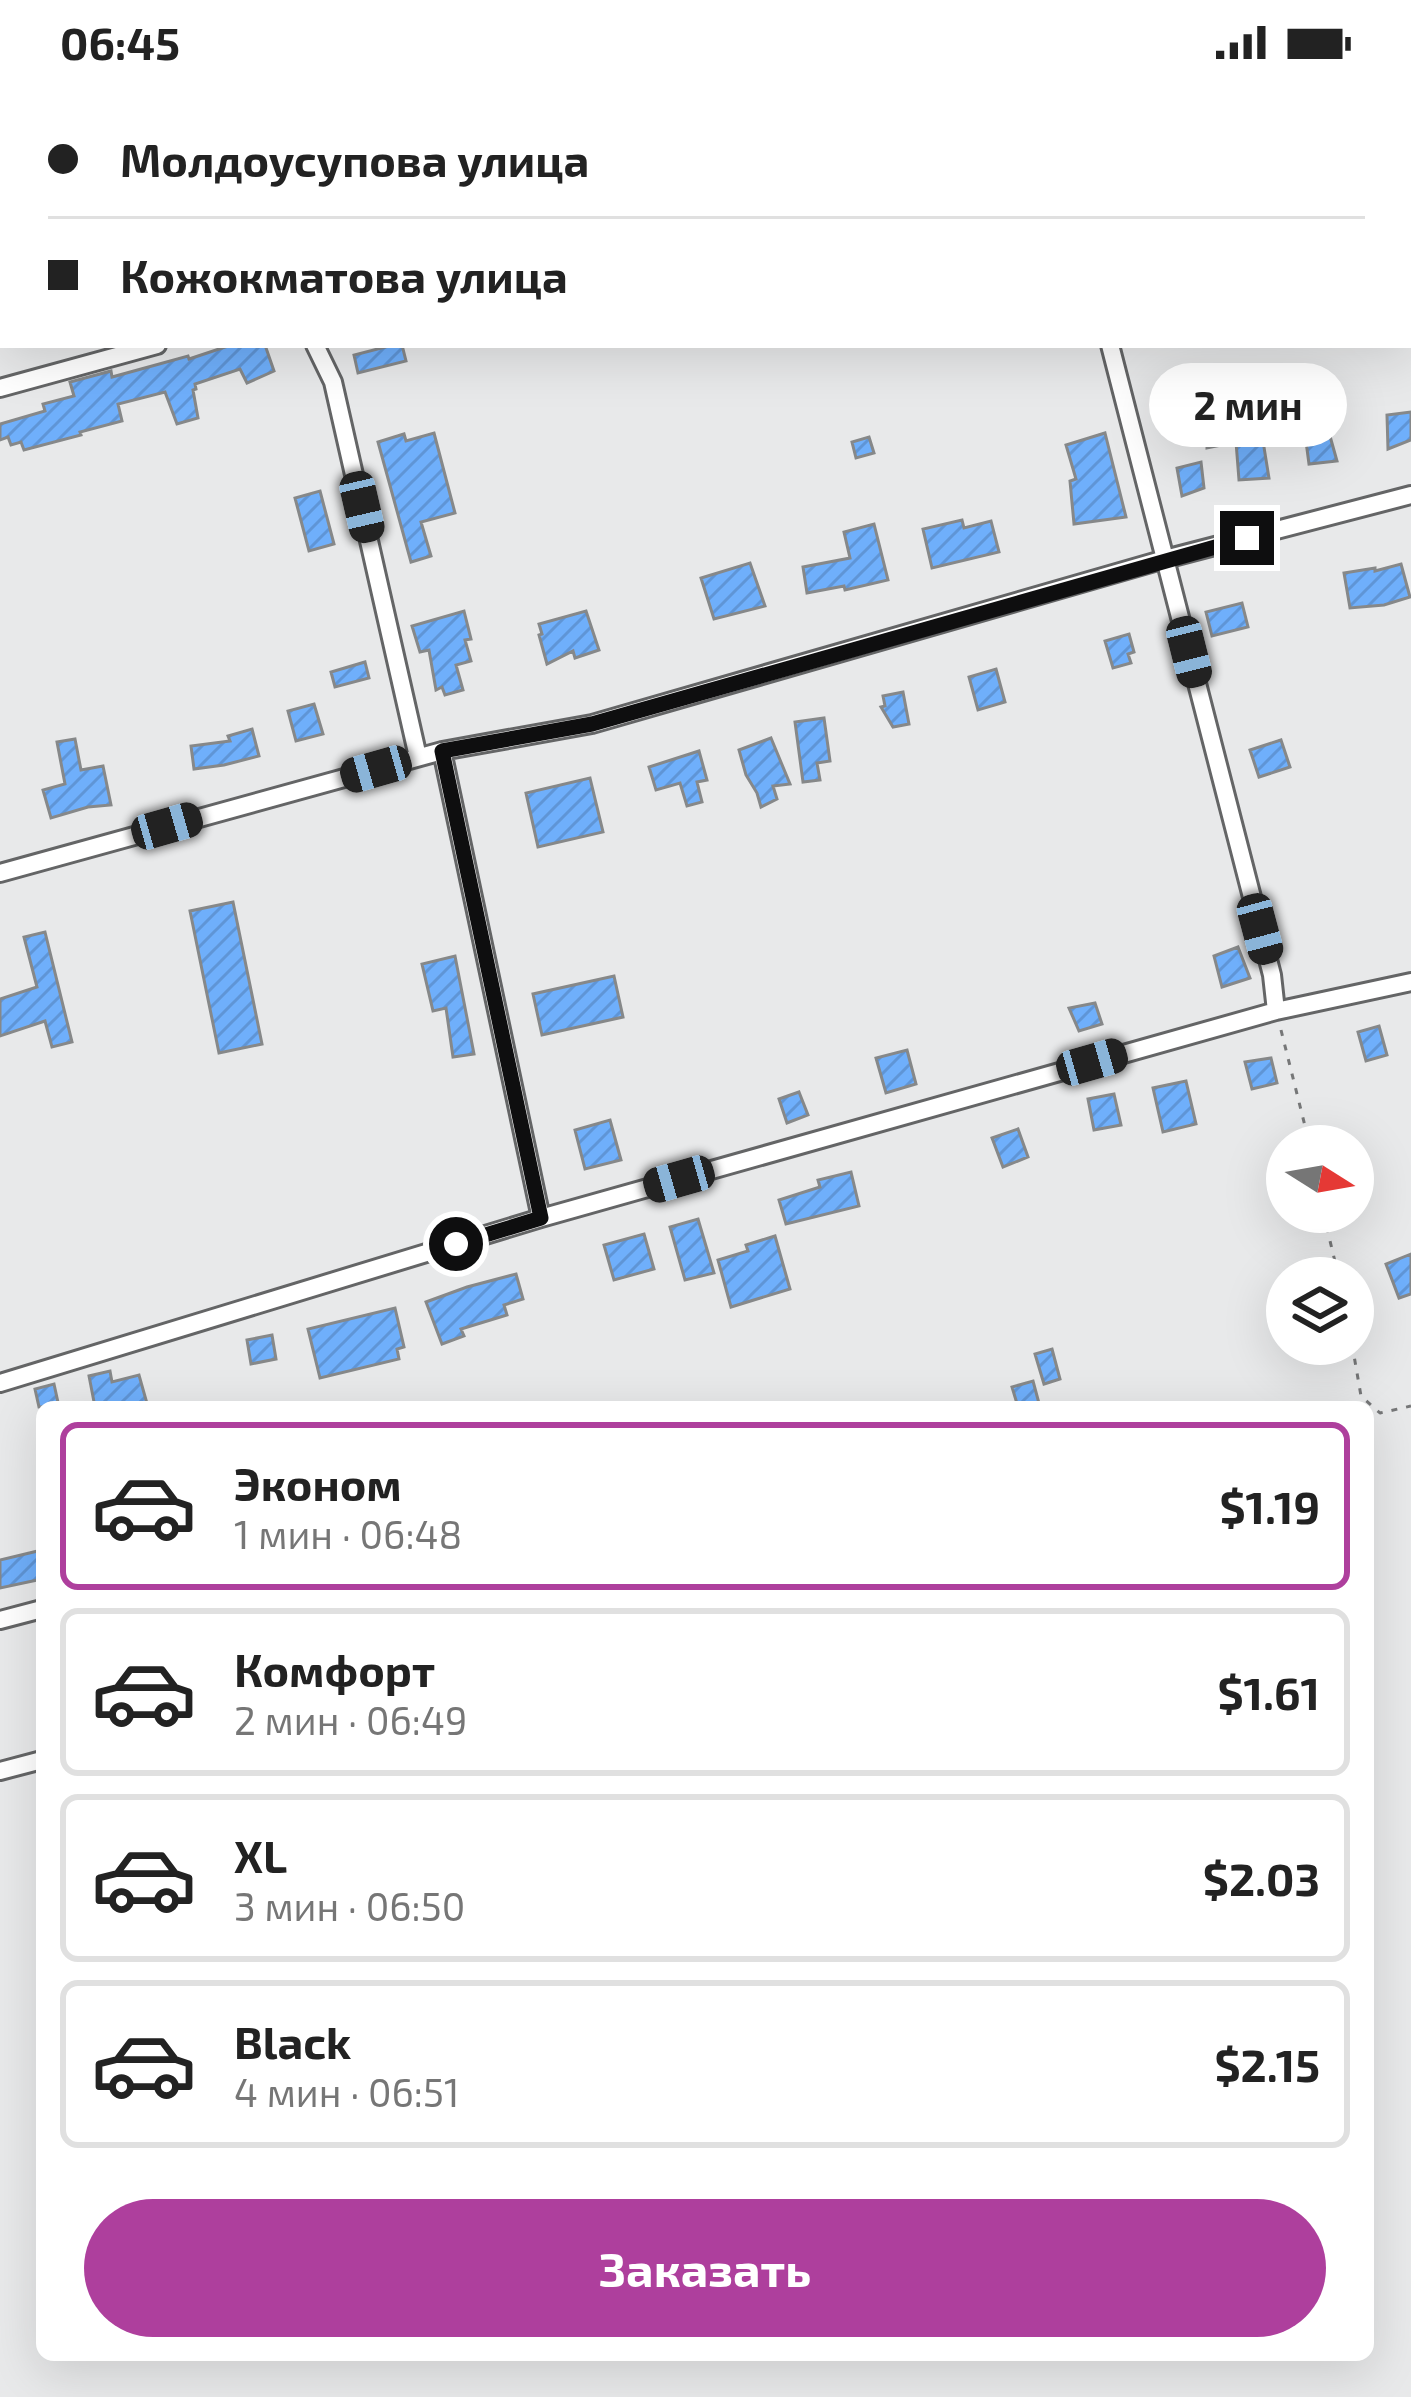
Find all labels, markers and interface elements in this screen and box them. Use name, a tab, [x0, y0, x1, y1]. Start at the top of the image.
text: 06:45	[60, 15, 180, 69]
text: Молдоусупова улица	[120, 132, 589, 186]
text: Кожокматова улица	[120, 248, 568, 302]
callout: 2 мин	[1148, 364, 1346, 448]
text: 2 мин	[1193, 381, 1303, 428]
car	[336, 468, 388, 546]
route end	[1220, 511, 1274, 565]
car	[1163, 613, 1215, 691]
car	[336, 742, 416, 796]
car	[127, 799, 207, 853]
car	[1233, 890, 1287, 968]
car	[1052, 1035, 1132, 1089]
north arrow	[1266, 1125, 1374, 1233]
map controls	[1266, 1125, 1374, 1365]
car	[639, 1152, 719, 1206]
route start	[429, 1217, 483, 1271]
button: layers	[1266, 1257, 1374, 1365]
icon: car	[90, 1452, 198, 1560]
text: Эконом	[234, 1456, 402, 1510]
text: $1.19	[1219, 1479, 1320, 1533]
text: 1 мин · 06:48	[234, 1510, 462, 1557]
icon: car	[90, 1638, 198, 1746]
text: Комфорт	[234, 1642, 435, 1696]
text: $1.61	[1217, 1665, 1320, 1719]
text: 2 мин · 06:49	[234, 1696, 467, 1743]
icon: car	[90, 1824, 198, 1932]
text: XL	[234, 1828, 287, 1882]
text: $2.03	[1203, 1851, 1320, 1905]
text: 3 мин · 06:50	[234, 1882, 465, 1929]
icon: car	[90, 2010, 198, 2118]
text: Black	[234, 2014, 351, 2068]
text: $2.15	[1214, 2037, 1320, 2091]
text: 4 мин · 06:51	[234, 2068, 460, 2115]
button: Заказать	[84, 2199, 1326, 2337]

